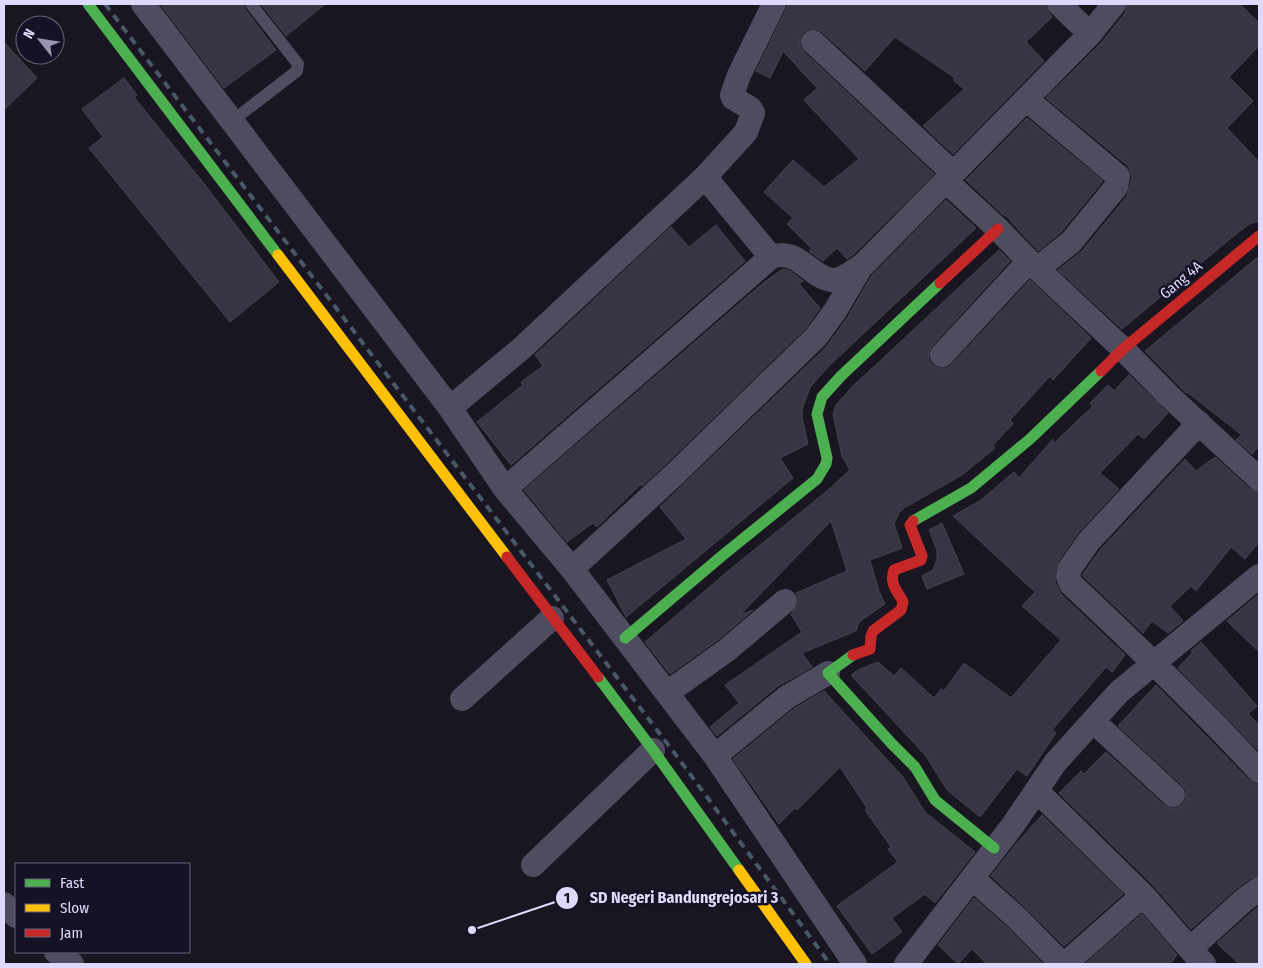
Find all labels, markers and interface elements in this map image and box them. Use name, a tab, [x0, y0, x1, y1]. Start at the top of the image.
north arrow	[15, 15, 65, 65]
text: N	[20, 26, 39, 42]
street label: Gang 4A	[1156, 257, 1206, 303]
legend	[15, 863, 190, 953]
text: Fast	[60, 874, 84, 892]
callout: SD Negeri Bandungrejosari 3	[554, 882, 788, 913]
text: SD Negeri Bandungrejosari 3	[590, 888, 779, 907]
text: 1	[564, 889, 570, 907]
text: Slow	[60, 899, 89, 917]
text: Jam	[60, 924, 83, 942]

